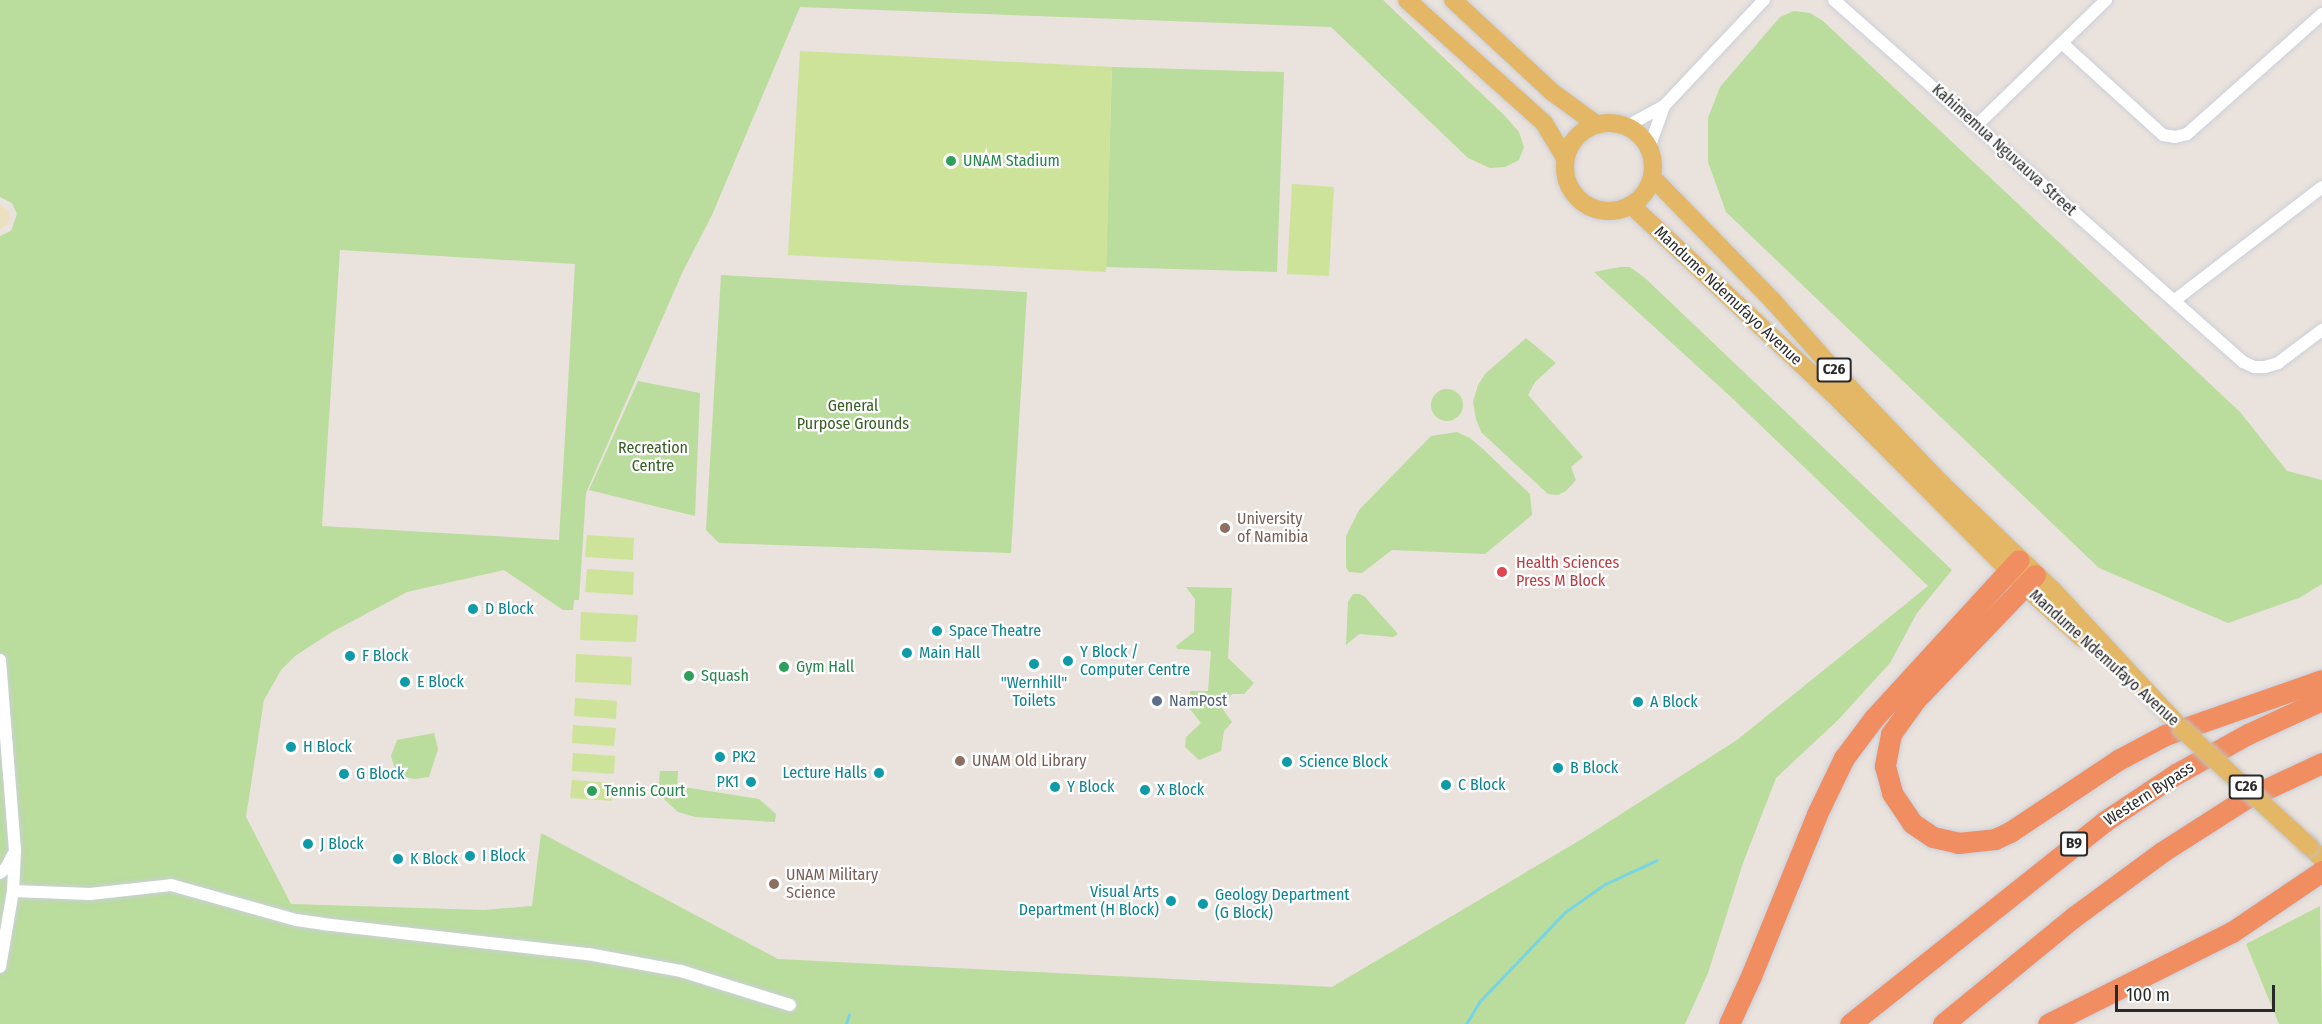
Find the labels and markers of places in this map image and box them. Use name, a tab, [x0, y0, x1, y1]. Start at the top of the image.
place label: UNAM Stadium	[963, 151, 1060, 171]
marker: UNAM Stadium	[944, 154, 958, 168]
place label: University of Namibia	[1237, 509, 1308, 547]
marker: University of Namibia	[1218, 521, 1232, 535]
place label: Health Sciences Press M Block	[1516, 553, 1619, 591]
marker: Health Sciences Press M Block	[1493, 563, 1511, 581]
place label: D Block	[485, 599, 534, 619]
marker: D Block	[466, 602, 480, 616]
place label: Space Theatre	[949, 621, 1041, 641]
marker: Space Theatre	[930, 624, 944, 638]
place label: Y Block / Computer Centre	[1080, 642, 1190, 680]
place label: Main Hall	[919, 643, 980, 663]
place label: F Block	[362, 646, 408, 666]
marker: Main Hall	[900, 646, 914, 660]
marker: F Block	[343, 649, 357, 663]
marker: Y Block / Computer Centre	[1061, 654, 1075, 668]
place label: Gym Hall	[796, 657, 854, 677]
marker: "Wernhill" Toilets	[1027, 657, 1041, 671]
marker: Gym Hall	[777, 660, 791, 674]
place label: Squash	[701, 666, 749, 686]
marker: Squash	[682, 669, 696, 683]
place label: E Block	[417, 672, 464, 692]
place label: "Wernhill" Toilets	[1001, 673, 1067, 711]
marker: E Block	[398, 675, 412, 689]
place label: NamPost	[1169, 691, 1227, 711]
place label: A Block	[1650, 692, 1698, 712]
marker: NamPost	[1150, 694, 1164, 708]
marker: A Block	[1631, 695, 1645, 709]
place label: H Block	[303, 737, 352, 757]
marker: H Block	[284, 740, 298, 754]
place label: PK2	[732, 747, 756, 767]
marker: PK2	[713, 750, 727, 764]
place label: UNAM Old Library	[972, 751, 1086, 771]
place label: Science Block	[1299, 752, 1388, 772]
marker: UNAM Old Library	[953, 754, 967, 768]
marker: Science Block	[1280, 755, 1294, 769]
place label: B Block	[1570, 758, 1618, 778]
marker: B Block	[1551, 761, 1565, 775]
place label: Lecture Halls	[782, 763, 867, 783]
place label: G Block	[356, 764, 405, 784]
marker: Lecture Halls	[872, 766, 886, 780]
marker: G Block	[337, 767, 351, 781]
place label: PK1	[717, 772, 739, 792]
marker: PK1	[744, 775, 758, 789]
place label: C Block	[1458, 775, 1506, 795]
place label: Y Block	[1067, 777, 1114, 797]
marker: C Block	[1439, 778, 1453, 792]
marker: Y Block	[1048, 780, 1062, 794]
place label: X Block	[1157, 780, 1204, 800]
place label: Tennis Court	[604, 781, 685, 801]
marker: X Block	[1138, 783, 1152, 797]
marker: Tennis Court	[585, 784, 599, 798]
place label: J Block	[320, 834, 364, 854]
marker: J Block	[301, 837, 315, 851]
place label: I Block	[482, 846, 526, 866]
place label: K Block	[410, 849, 458, 869]
marker: I Block	[463, 849, 477, 863]
marker: K Block	[391, 852, 405, 866]
place label: UNAM Military Science	[786, 865, 878, 903]
marker: UNAM Military Science	[767, 877, 781, 891]
place label: Visual Arts Department (H Block)	[1019, 882, 1159, 920]
place label: Geology Department (G Block)	[1215, 885, 1350, 923]
marker: Visual Arts Department (H Block)	[1164, 894, 1178, 908]
marker: Geology Department (G Block)	[1196, 897, 1210, 911]

